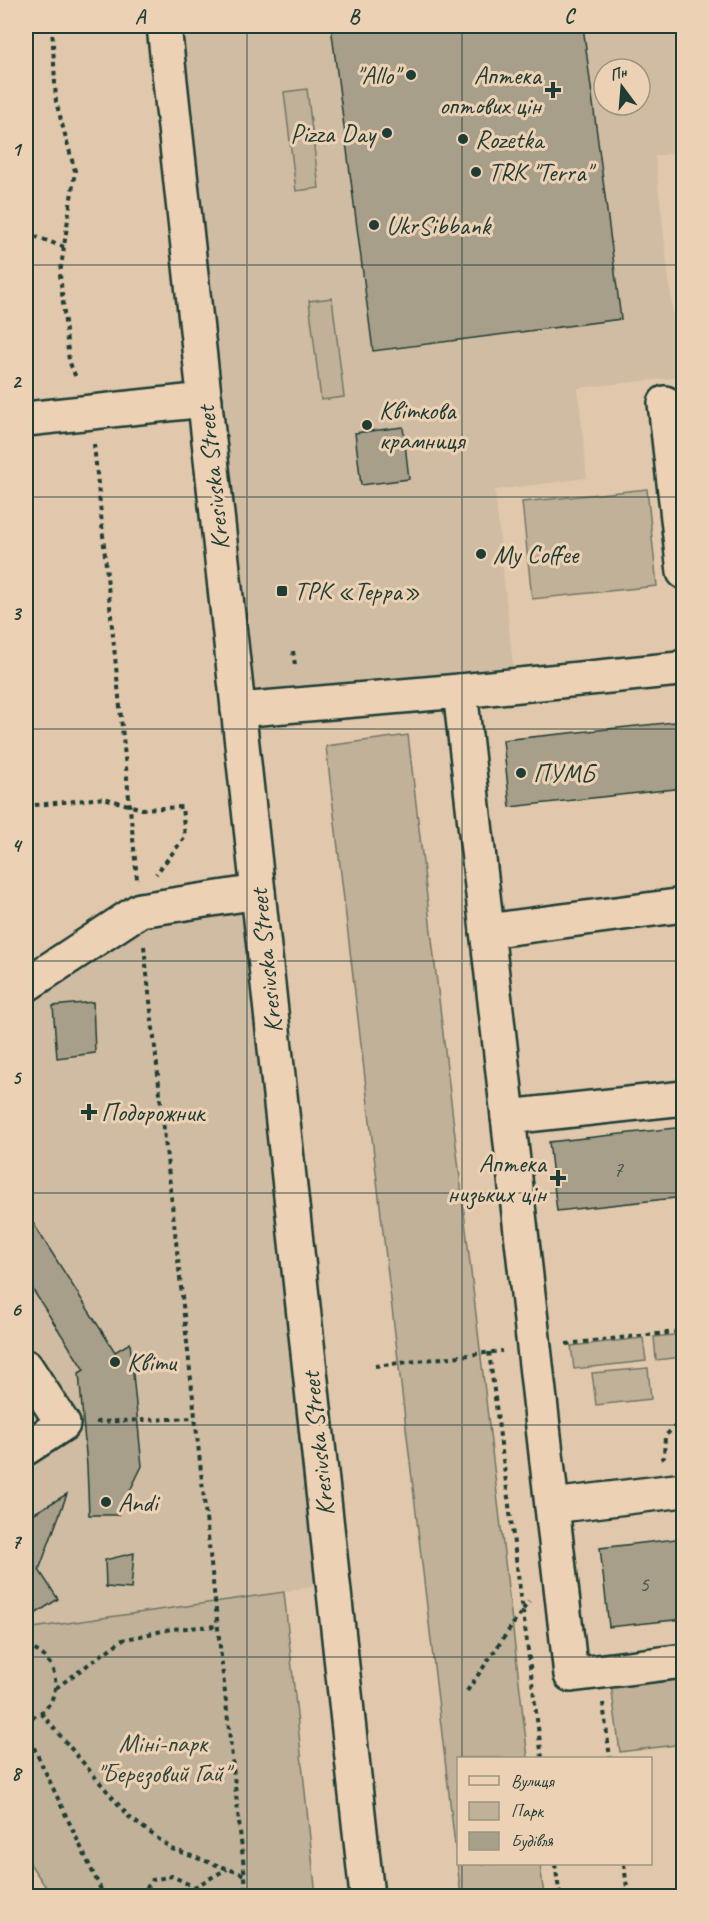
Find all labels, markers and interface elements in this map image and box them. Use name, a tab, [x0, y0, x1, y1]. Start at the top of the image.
text: A	[135, 4, 147, 29]
text: B	[349, 4, 361, 29]
text: C	[564, 4, 576, 29]
north arrow	[592, 57, 652, 117]
place label: "Аllo"	[356, 59, 404, 92]
place label: Аптека оптових цін	[439, 59, 543, 122]
text: Пн	[607, 61, 630, 85]
marker: "Аllo"	[404, 68, 418, 82]
marker: Аптека оптових цін	[546, 83, 560, 97]
place label: Pizza Day	[290, 117, 377, 150]
place label: Rozetka	[475, 123, 546, 156]
marker: Pizza Day	[380, 126, 394, 140]
marker: Rozetka	[456, 132, 470, 146]
text: 1	[12, 137, 23, 162]
place label: TRK "Terra"	[488, 156, 596, 189]
marker: TRK "Terra"	[469, 165, 483, 179]
place label: UkrSibbank	[386, 209, 493, 242]
marker: UkrSibbank	[367, 218, 381, 232]
text: 2	[12, 369, 23, 394]
place label: Квіткова крамниця	[379, 394, 467, 457]
street label: Kresivska Street	[189, 402, 237, 552]
marker: Квіткова крамниця	[360, 418, 374, 432]
place label: My Coffee	[493, 538, 580, 571]
marker: My Coffee	[474, 547, 488, 561]
place label: ТРК «Терра»	[294, 575, 420, 608]
marker: ТРК «Терра»	[275, 584, 289, 598]
text: 3	[12, 601, 23, 626]
place label: ПУМБ	[533, 757, 597, 790]
marker: ПУМБ	[514, 766, 528, 780]
text: 4	[12, 833, 24, 858]
street label: Kresivska Street	[242, 885, 290, 1035]
text: 5	[12, 1065, 23, 1090]
place label: Подорожник	[101, 1096, 207, 1129]
marker: Подорожник	[82, 1105, 96, 1119]
place label: Аптека низьких цін	[447, 1147, 548, 1210]
house number: 7	[613, 1155, 624, 1183]
marker: Аптека низьких цін	[551, 1171, 565, 1185]
text: 6	[11, 1297, 22, 1322]
place label: Квіти	[127, 1346, 177, 1379]
marker: Квіти	[108, 1355, 122, 1369]
street label: Kresivska Street	[294, 1368, 342, 1518]
place label: Andi	[118, 1486, 161, 1519]
marker: Andi	[99, 1495, 113, 1509]
text: 7	[12, 1529, 23, 1554]
house number: 5	[639, 1570, 650, 1598]
park label: Міні-парк "Березовий Гай"	[97, 1727, 234, 1790]
legend	[457, 1757, 652, 1865]
text: 8	[12, 1761, 24, 1786]
text: Вулиця	[511, 1770, 555, 1792]
text: Парк	[511, 1800, 545, 1822]
text: Будівля	[511, 1830, 554, 1852]

